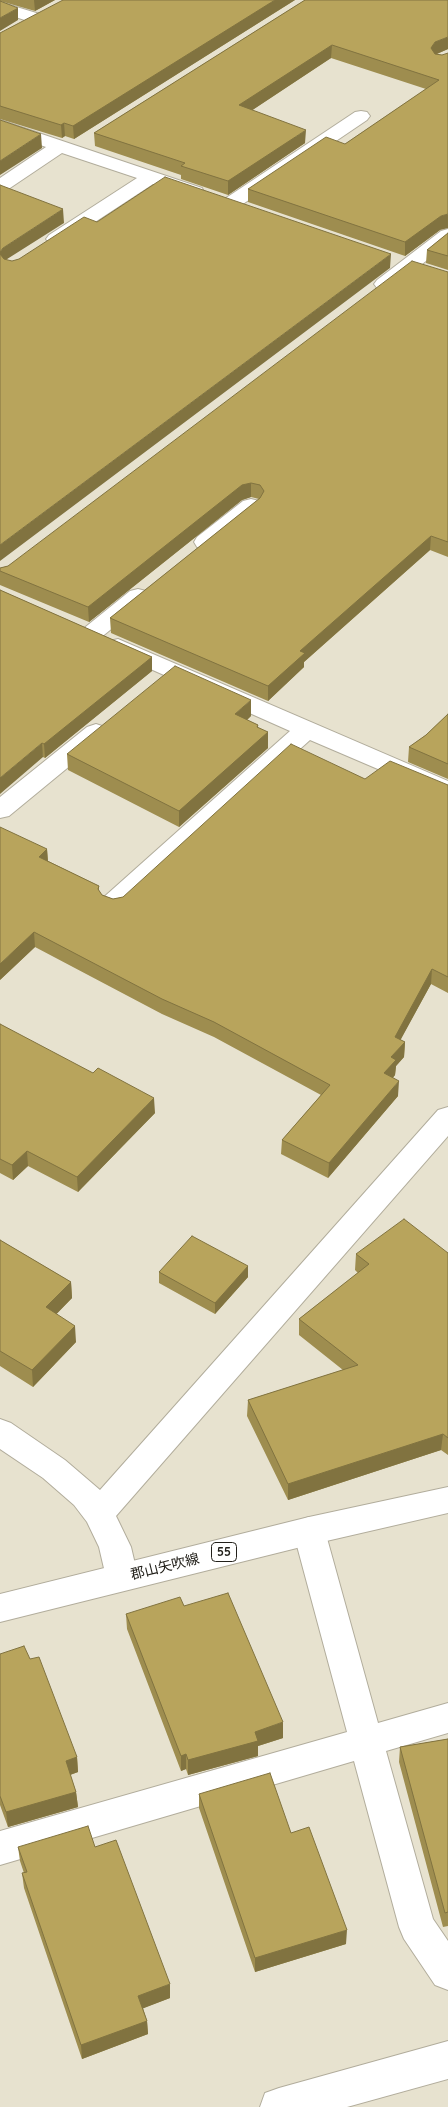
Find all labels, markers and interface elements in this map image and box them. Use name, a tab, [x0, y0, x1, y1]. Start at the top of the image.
road number: 55	[212, 1542, 236, 1561]
street label: 郡山矢吹線	[129, 1550, 201, 1584]

